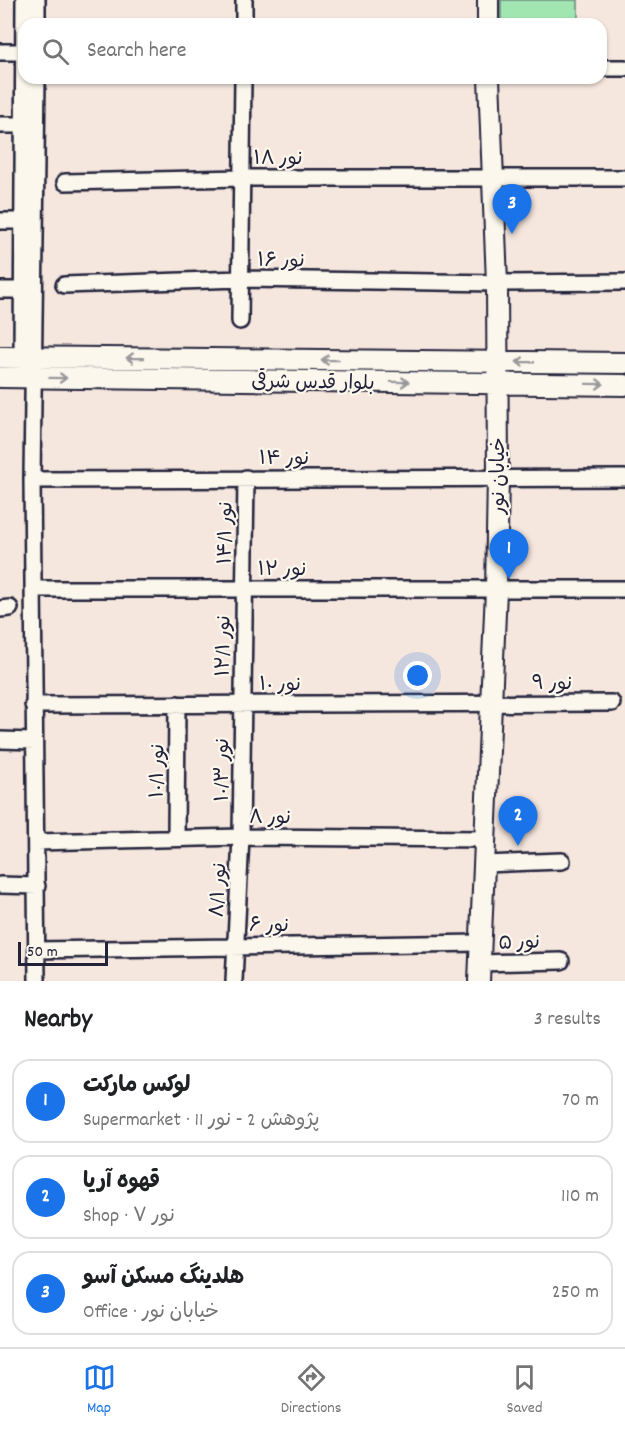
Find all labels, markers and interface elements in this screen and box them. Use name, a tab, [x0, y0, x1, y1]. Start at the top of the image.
search box	[18, 18, 607, 84]
icon: search	[39, 35, 72, 68]
text: Search here	[87, 36, 186, 67]
street label: نور ۱۸	[253, 146, 303, 174]
pin: 3	[492, 184, 532, 234]
street label: نور ۱۶	[257, 248, 305, 276]
one-way arrow	[125, 352, 145, 364]
one-way arrow	[320, 354, 340, 366]
one-way arrow	[515, 356, 535, 368]
street label: بلوار قدس شرقی	[251, 367, 375, 399]
one-way arrow	[48, 372, 68, 383]
one-way arrow	[390, 376, 410, 388]
one-way arrow	[585, 378, 605, 390]
street label: خیابان نور	[486, 437, 514, 516]
street label: نور ۱۴	[259, 446, 309, 474]
street label: نور ۱۴/۱	[212, 501, 242, 565]
pin: 1	[490, 530, 528, 579]
street label: نور ۱۲	[258, 557, 306, 585]
street label: نور ۱۲/۱	[210, 615, 240, 677]
your location	[403, 661, 432, 690]
street label: نور ۹	[532, 671, 572, 699]
street label: نور ۱۰	[259, 672, 301, 700]
street label: نور ۱۰/۳	[210, 738, 238, 802]
street label: نور ۱۰/۱	[145, 744, 173, 799]
pin: 2	[498, 796, 538, 846]
street label: نور ۸	[249, 805, 291, 833]
street label: نور ۸/۱	[205, 862, 235, 918]
street label: نور ۶	[249, 913, 289, 941]
street label: نور ۵	[498, 929, 540, 959]
scale bar	[18, 939, 108, 966]
text: 50 m	[27, 941, 58, 964]
text: Nearby	[24, 1002, 92, 1039]
text: 3 results	[534, 1006, 601, 1034]
text: لوکس مارکت	[83, 1071, 191, 1102]
text: 1	[43, 1087, 48, 1115]
text: 70 m	[562, 1087, 599, 1115]
text: Supermarket · پژوهش 2 - نور 11	[83, 1107, 320, 1135]
text: قهوه آریا	[83, 1167, 160, 1198]
text: 2	[41, 1183, 50, 1211]
text: 110 m	[561, 1183, 599, 1211]
text: Shop · نور ۷	[83, 1203, 175, 1231]
text: هلدینگ مسکن آسو	[83, 1263, 244, 1294]
text: 3	[41, 1279, 50, 1307]
text: 250 m	[552, 1279, 599, 1307]
text: Office · خیابان نور	[83, 1299, 219, 1327]
tab: Map	[83, 1361, 116, 1420]
tab: Directions	[281, 1361, 341, 1420]
tab: Saved	[507, 1361, 542, 1420]

